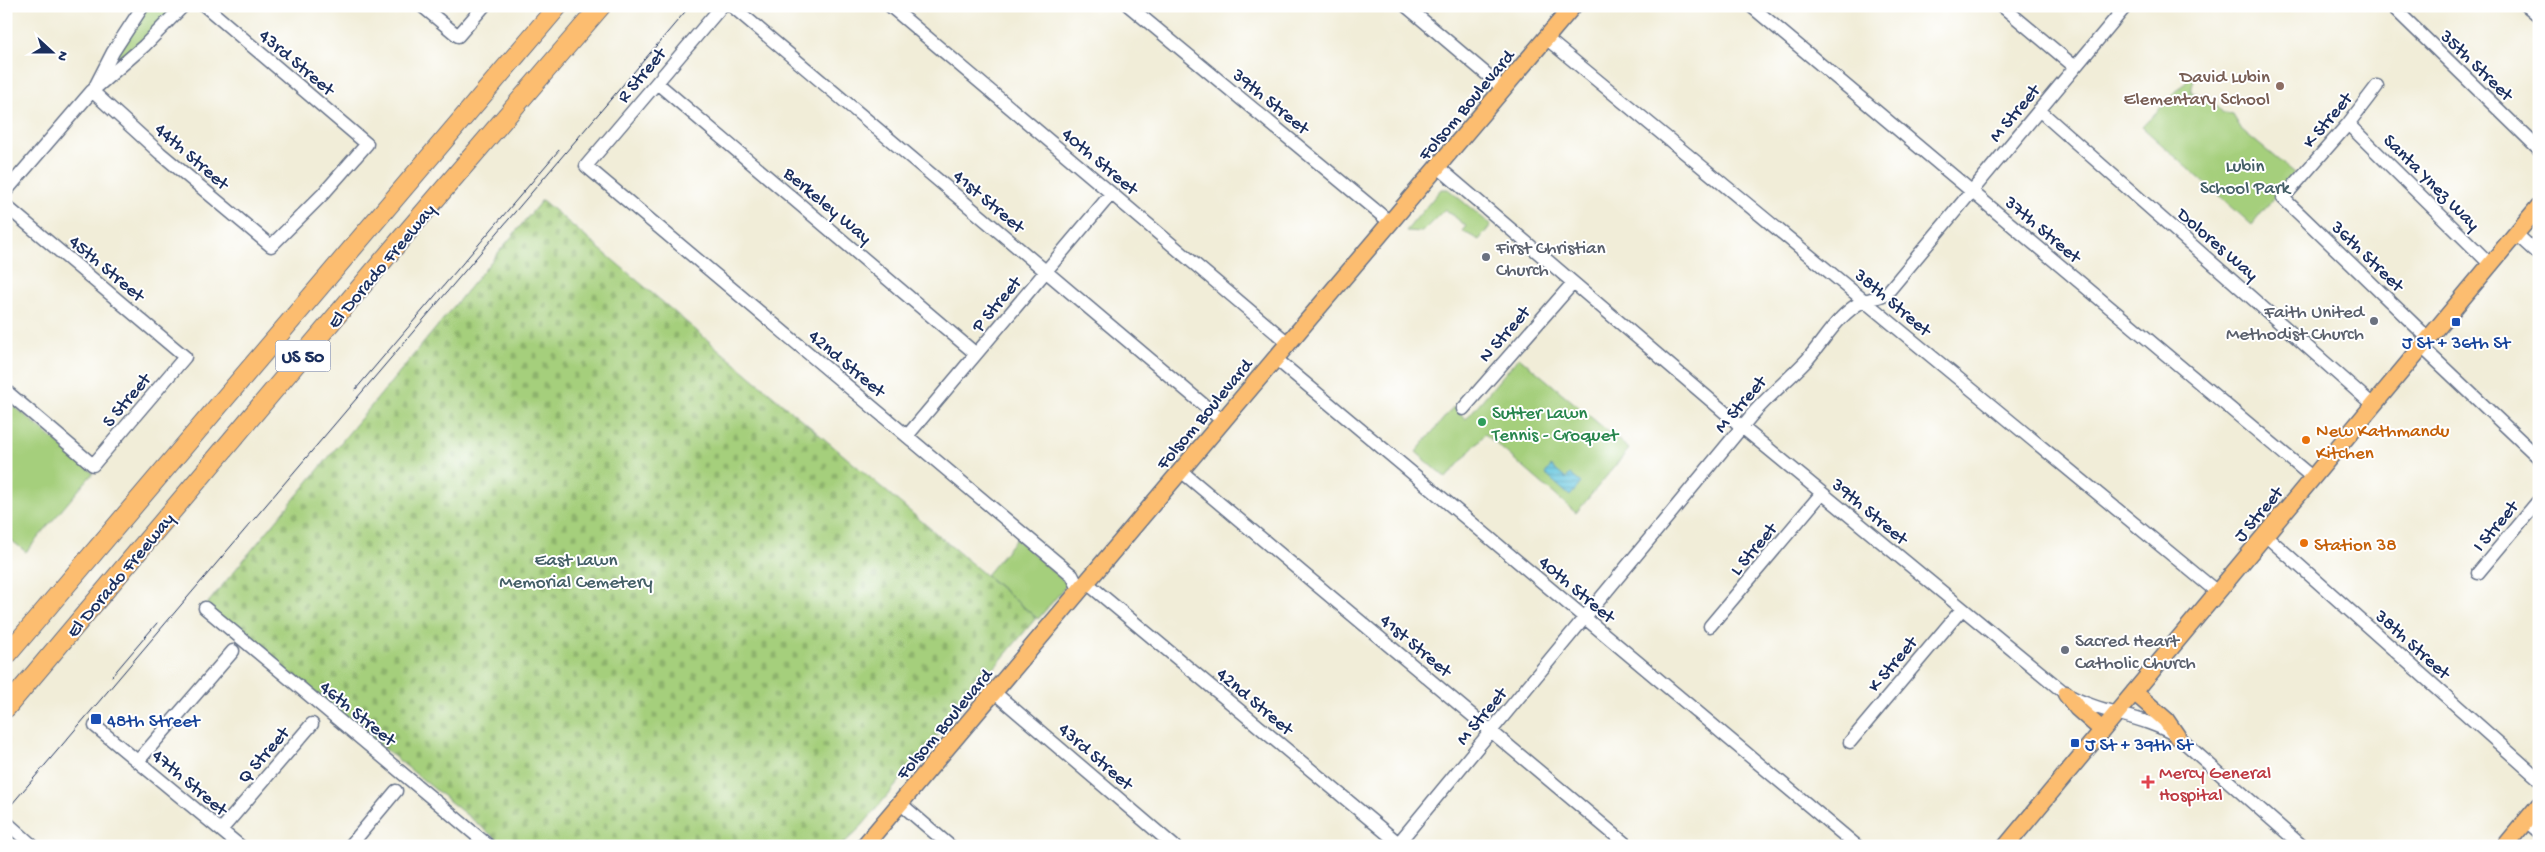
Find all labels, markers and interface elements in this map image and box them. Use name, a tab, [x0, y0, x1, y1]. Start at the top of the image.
street label: 43rd Street	[253, 25, 340, 103]
street label: 35th Street	[2433, 25, 2519, 109]
north arrow	[28, 28, 78, 78]
street label: R Street	[613, 42, 674, 109]
street label: Folsom Boulevard	[1414, 45, 1522, 167]
text: N	[52, 48, 71, 63]
street label: 39th Street	[1226, 64, 1315, 142]
place label: David Lubin Elementary School	[2124, 67, 2270, 112]
street label: M Street	[1985, 79, 2048, 148]
marker: David Lubin Elementary School	[2274, 80, 2286, 92]
street label: K Street	[2299, 87, 2360, 154]
street label: 44th Street	[149, 119, 234, 198]
street label: 40th Street	[1056, 124, 1143, 203]
street label: Santa Ynez Way	[2377, 130, 2484, 237]
park label: Lubin School Park	[2200, 156, 2292, 201]
street label: Berkeley Way	[777, 162, 876, 251]
street label: 41st Street	[947, 166, 1030, 241]
street label: 37th Street	[1998, 191, 2086, 271]
street label: El Dorado Freeway	[324, 200, 442, 334]
street label: Dolores Way	[2170, 203, 2263, 288]
street label: 36th Street	[2325, 216, 2409, 300]
street label: 45th Street	[63, 231, 150, 310]
place label: First Christian Church	[1495, 238, 1606, 283]
marker: First Christian Church	[1480, 251, 1492, 263]
street label: 38th Street	[1848, 264, 1937, 344]
street label: P Street	[967, 271, 1029, 339]
street label: N Street	[1475, 301, 1538, 368]
place label: Faith United Methodist Church	[2226, 302, 2366, 347]
marker: Faith United Methodist Church	[2368, 315, 2380, 327]
marker: J St + 36th St	[2450, 316, 2462, 328]
street label: 42nd Street	[802, 326, 891, 405]
place label: J St + 36th St	[2402, 333, 2512, 356]
road number: US 50	[276, 341, 330, 372]
street label: Folsom Boulevard	[1152, 354, 1260, 476]
street label: S Street	[98, 368, 158, 433]
street label: M Street	[1711, 370, 1774, 439]
place label: Sutter Lawn Tennis - Croquet	[1491, 403, 1620, 448]
marker: Sutter Lawn Tennis - Croquet	[1476, 416, 1488, 428]
place label: New Kathmandu Kitchen	[2316, 421, 2450, 466]
marker: New Kathmandu Kitchen	[2300, 434, 2312, 446]
street label: 39th Street	[1825, 473, 1913, 553]
street label: J Street	[2230, 481, 2291, 548]
street label: I Street	[2469, 495, 2526, 558]
street label: El Dorado Freeway	[63, 509, 181, 643]
street label: L Street	[1726, 517, 1785, 581]
place label: Station 38	[2314, 535, 2397, 558]
marker: Station 38	[2298, 537, 2310, 549]
park label: East Lawn Memorial Cemetery	[499, 550, 653, 595]
street label: 40th Street	[1533, 552, 1620, 631]
street label: 38th Street	[2369, 605, 2456, 687]
street label: 41st Street	[1374, 610, 1457, 685]
street label: K Street	[1864, 631, 1925, 698]
place label: Sacred Heart Catholic Church	[2075, 631, 2196, 676]
marker: Sacred Heart Catholic Church	[2059, 644, 2071, 656]
street label: Folsom Boulevard	[892, 664, 1000, 786]
street label: 42nd Street	[1210, 664, 1299, 743]
street label: 46th Street	[314, 677, 401, 754]
street label: M Street	[1452, 682, 1515, 751]
place label: 48th Street	[107, 711, 202, 734]
marker: 48th Street	[89, 712, 103, 726]
street label: 43rd Street	[1052, 719, 1139, 798]
street label: Q Street	[234, 721, 297, 789]
place label: J St + 39th St	[2085, 735, 2195, 758]
marker: J St + 39th St	[2069, 737, 2081, 749]
street label: 47th Street	[146, 745, 233, 823]
place label: Mercy General Hospital	[2159, 763, 2271, 808]
marker: Mercy General Hospital	[2141, 775, 2155, 789]

